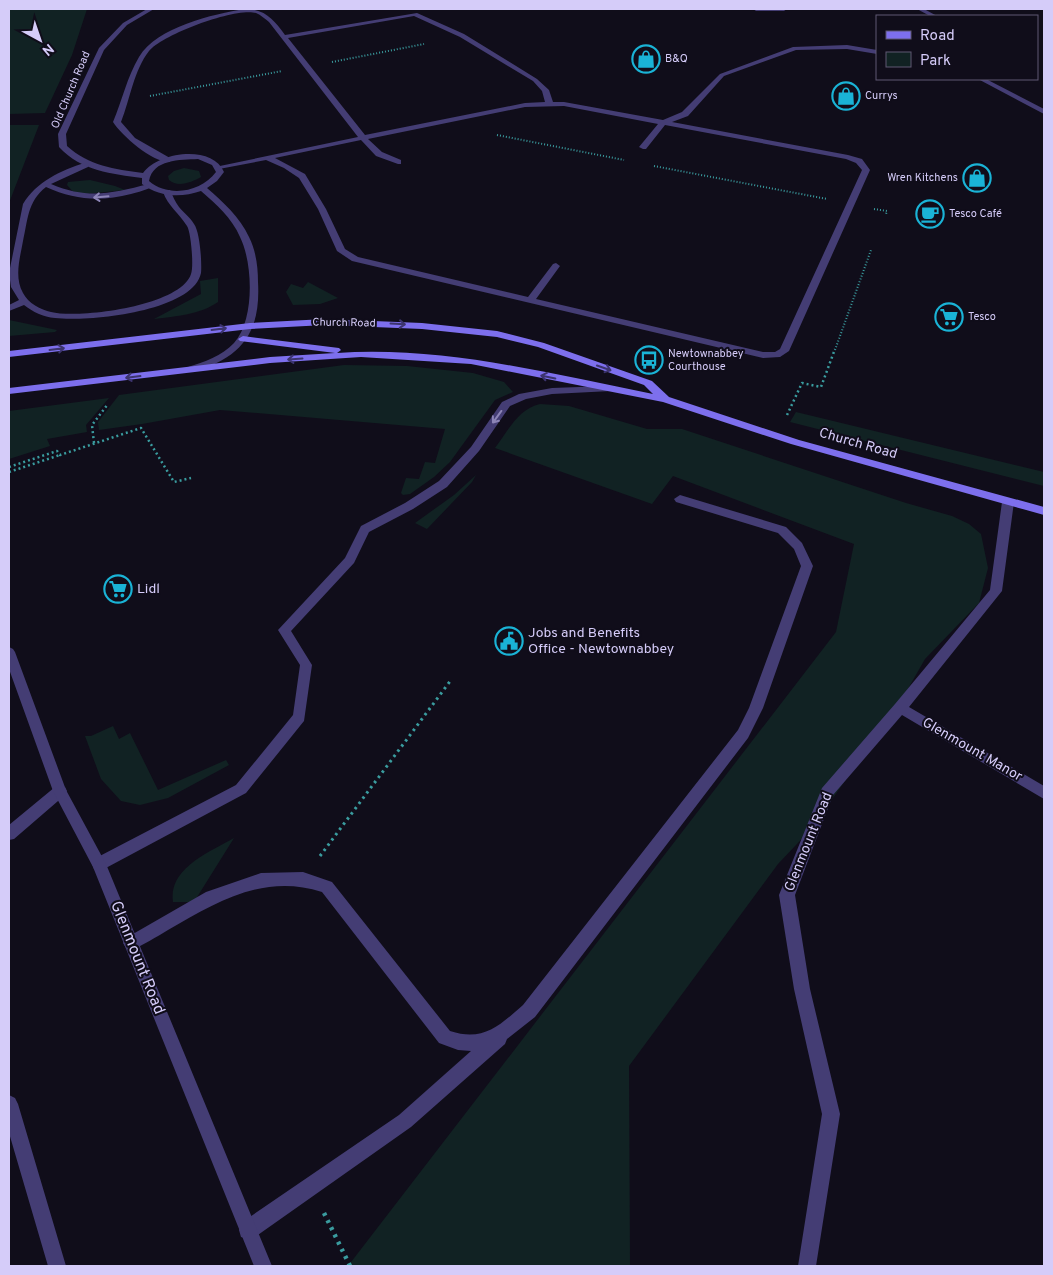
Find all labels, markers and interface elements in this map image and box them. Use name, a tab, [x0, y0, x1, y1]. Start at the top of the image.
north arrow	[15, 15, 65, 65]
legend	[876, 15, 1038, 80]
text: Road	[920, 27, 955, 46]
text: N	[38, 39, 57, 59]
shop icon: B&Q	[631, 44, 661, 74]
street label: Old Church Road	[48, 49, 94, 131]
place label: B&Q	[665, 52, 688, 66]
text: Park	[920, 52, 951, 71]
shop icon: Currys	[831, 81, 861, 111]
place label: Currys	[865, 89, 898, 103]
shop icon: Wren Kitchens	[962, 163, 992, 193]
place label: Wren Kitchens	[887, 171, 958, 185]
one-way arrow	[94, 192, 110, 202]
cafe icon: Tesco Café	[915, 199, 945, 229]
place label: Tesco Café	[949, 207, 1002, 221]
supermarket icon: Tesco	[934, 302, 964, 332]
place label: Tesco	[968, 310, 996, 324]
street label: Church Road	[312, 315, 376, 331]
one-way arrow	[390, 320, 406, 329]
one-way arrow	[210, 324, 226, 334]
one-way arrow	[49, 344, 65, 354]
bus stop icon: Newtownabbey Courthouse	[634, 345, 664, 375]
place label: Newtownabbey Courthouse	[668, 347, 744, 374]
one-way arrow	[287, 354, 303, 363]
one-way arrow	[595, 364, 611, 373]
one-way arrow	[126, 372, 142, 382]
one-way arrow	[541, 372, 557, 382]
one-way arrow	[492, 410, 502, 424]
street label: Church Road	[817, 425, 899, 463]
supermarket icon: Lidl	[103, 574, 133, 604]
place label: Lidl	[137, 581, 160, 598]
place label: Jobs and Benefits Office - Newtownabbey	[528, 625, 674, 658]
public building icon: Jobs and Benefits Office - Newtownabbey	[494, 626, 524, 656]
street label: Glenmount Manor	[919, 714, 1026, 786]
street label: Glenmount Road	[781, 790, 837, 894]
street label: Glenmount Road	[105, 898, 169, 1018]

